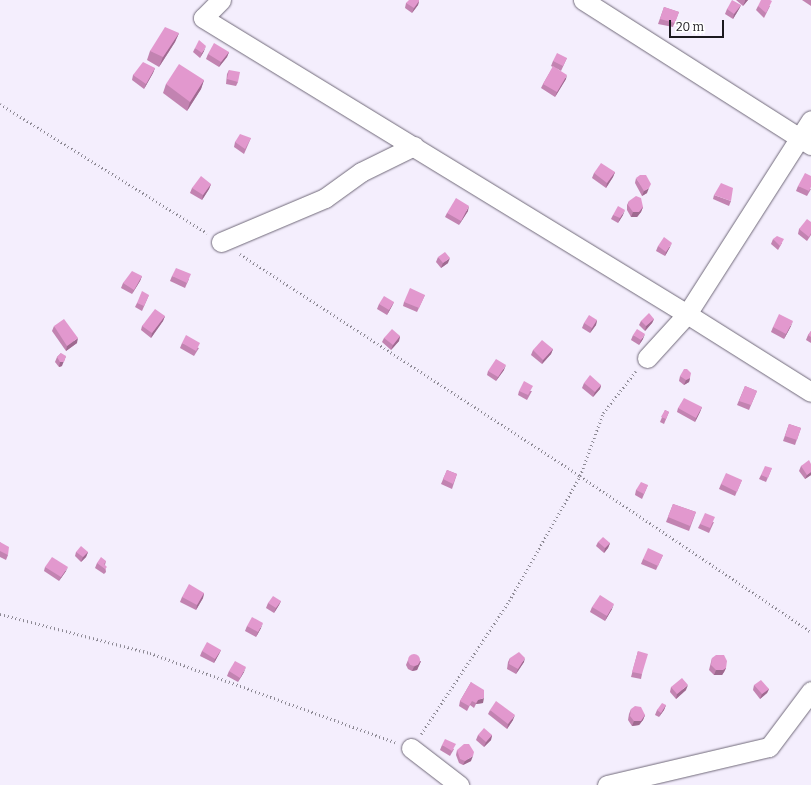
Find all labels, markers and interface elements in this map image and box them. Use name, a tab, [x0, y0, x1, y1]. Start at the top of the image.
scale bar	[671, 12, 726, 38]
text: 20 m	[676, 20, 704, 34]

